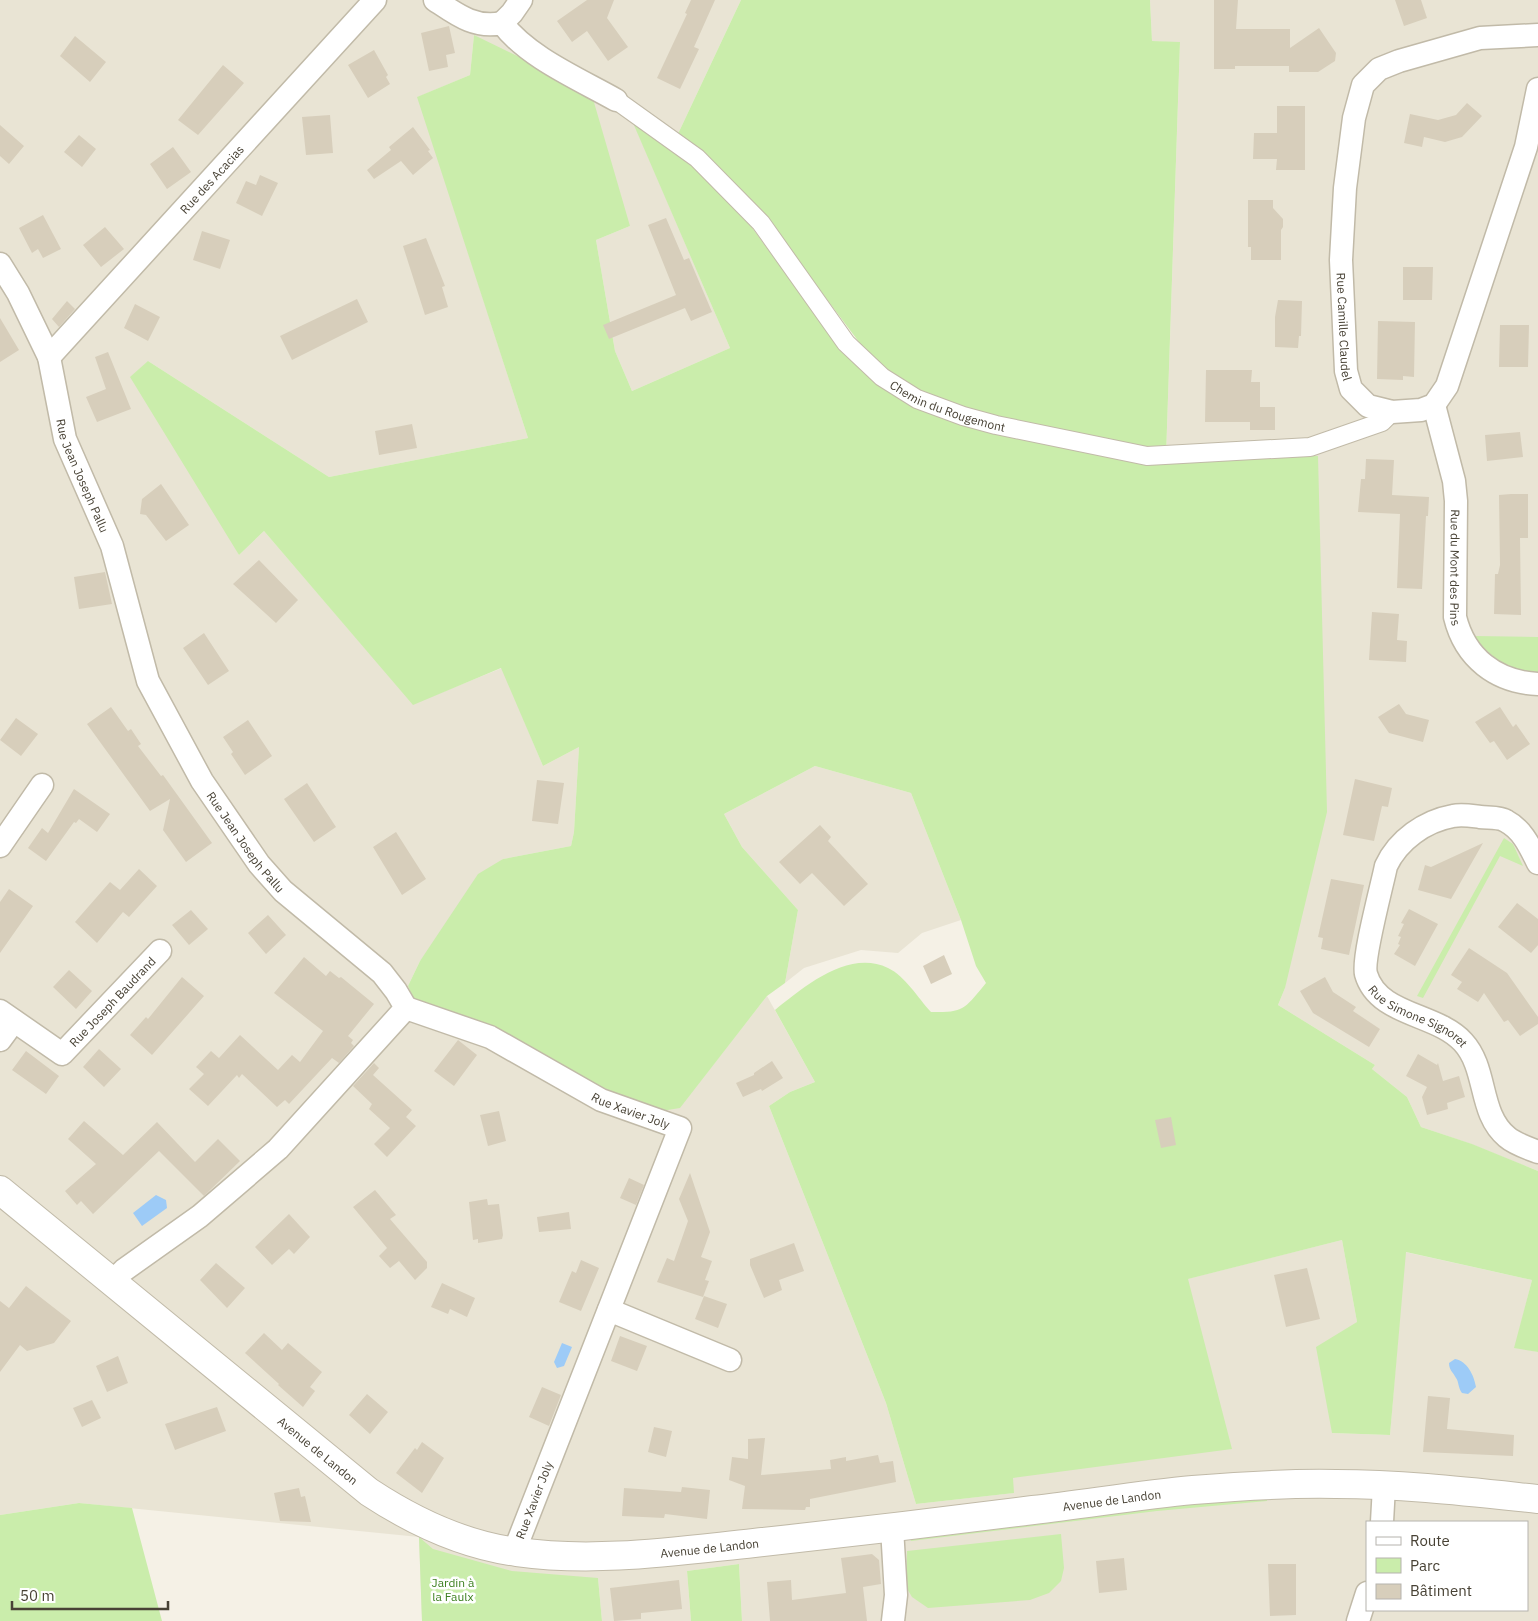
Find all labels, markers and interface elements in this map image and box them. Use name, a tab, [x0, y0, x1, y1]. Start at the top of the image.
street label: Rue des Acacias	[176, 141, 247, 216]
street label: Rue Camille Claudel	[1334, 272, 1356, 382]
street label: Chemin du Rougemont	[887, 377, 1007, 434]
street label: Rue Jean Joseph Pallu	[54, 417, 112, 535]
street label: Rue du Mont des Pins	[1447, 509, 1465, 628]
street label: Rue Jean Joseph Pallu	[204, 788, 288, 895]
street label: Rue Joseph Baudrand	[66, 953, 158, 1050]
street label: Rue Simone Signoret	[1365, 982, 1471, 1050]
street label: Rue Xavier Joly	[589, 1089, 672, 1131]
street label: Avenue de Landon	[275, 1413, 361, 1488]
street label: Rue Xavier Joly	[512, 1459, 556, 1541]
street label: Avenue de Landon	[1062, 1486, 1162, 1514]
legend	[1366, 1521, 1528, 1611]
text: Route	[1410, 1531, 1450, 1550]
street label: Avenue de Landon	[660, 1535, 760, 1560]
text: Parc	[1410, 1556, 1440, 1575]
park label: Jardin à la Faulx	[432, 1575, 475, 1604]
scale bar	[12, 1578, 169, 1610]
text: Bâtiment	[1410, 1581, 1472, 1600]
text: 50 m	[20, 1586, 55, 1605]

